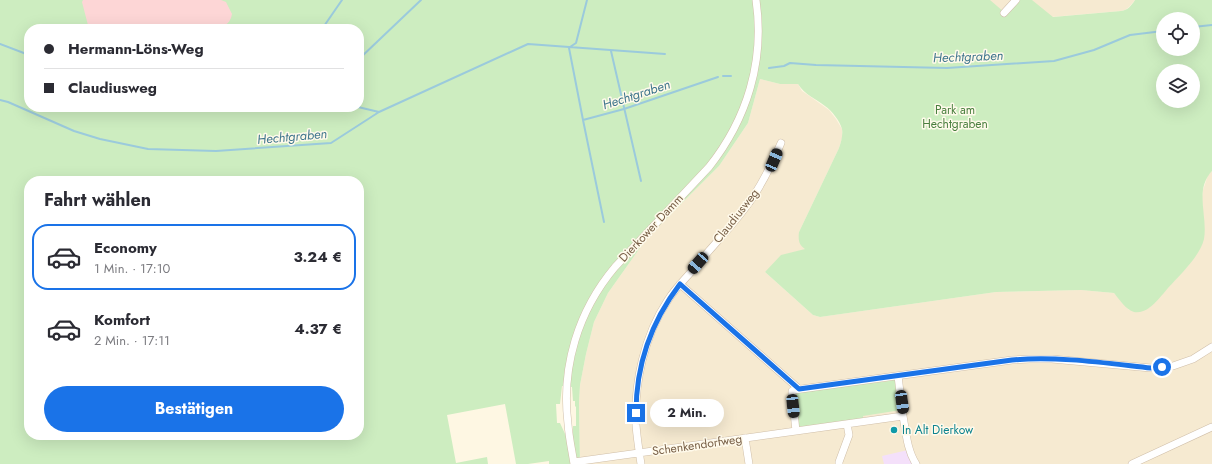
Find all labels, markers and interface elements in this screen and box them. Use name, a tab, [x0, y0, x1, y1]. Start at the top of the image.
map controls	[1156, 12, 1200, 108]
button: locate	[1156, 12, 1200, 56]
text: Hermann-Löns-Weg	[68, 38, 204, 60]
water label: Hechtgraben	[933, 46, 1004, 67]
button: layers	[1156, 64, 1200, 108]
water label: Hechtgraben	[600, 74, 673, 114]
text: Claudiusweg	[68, 77, 157, 99]
park label: Park am Hechtgraben	[922, 101, 988, 133]
water label: Hechtgraben	[256, 124, 328, 149]
car	[764, 147, 784, 173]
street label: Claudiusweg	[709, 185, 763, 247]
text: Fahrt wählen	[44, 187, 151, 213]
street label: Dierkower Damm	[615, 190, 687, 266]
text: Economy	[94, 237, 157, 259]
icon: car	[46, 239, 82, 275]
text: 3.24 €	[293, 246, 342, 268]
car	[686, 250, 710, 276]
text: 1 Min. · 17:10	[94, 259, 170, 278]
text: Komfort	[94, 309, 150, 331]
icon: car	[46, 311, 82, 347]
text: 4.37 €	[294, 318, 342, 340]
text: 2 Min. · 17:11	[94, 331, 170, 350]
route start	[1153, 358, 1171, 376]
button: Bestätigen	[44, 386, 344, 432]
car	[894, 389, 910, 415]
car	[786, 393, 800, 419]
callout: 2 Min.	[650, 399, 724, 427]
text: 2 Min.	[667, 403, 707, 422]
route end	[627, 404, 645, 422]
place label: In Alt Dierkow	[902, 421, 974, 439]
marker: In Alt Dierkow	[889, 425, 899, 435]
street label: Schenkendorfweg	[651, 430, 743, 460]

